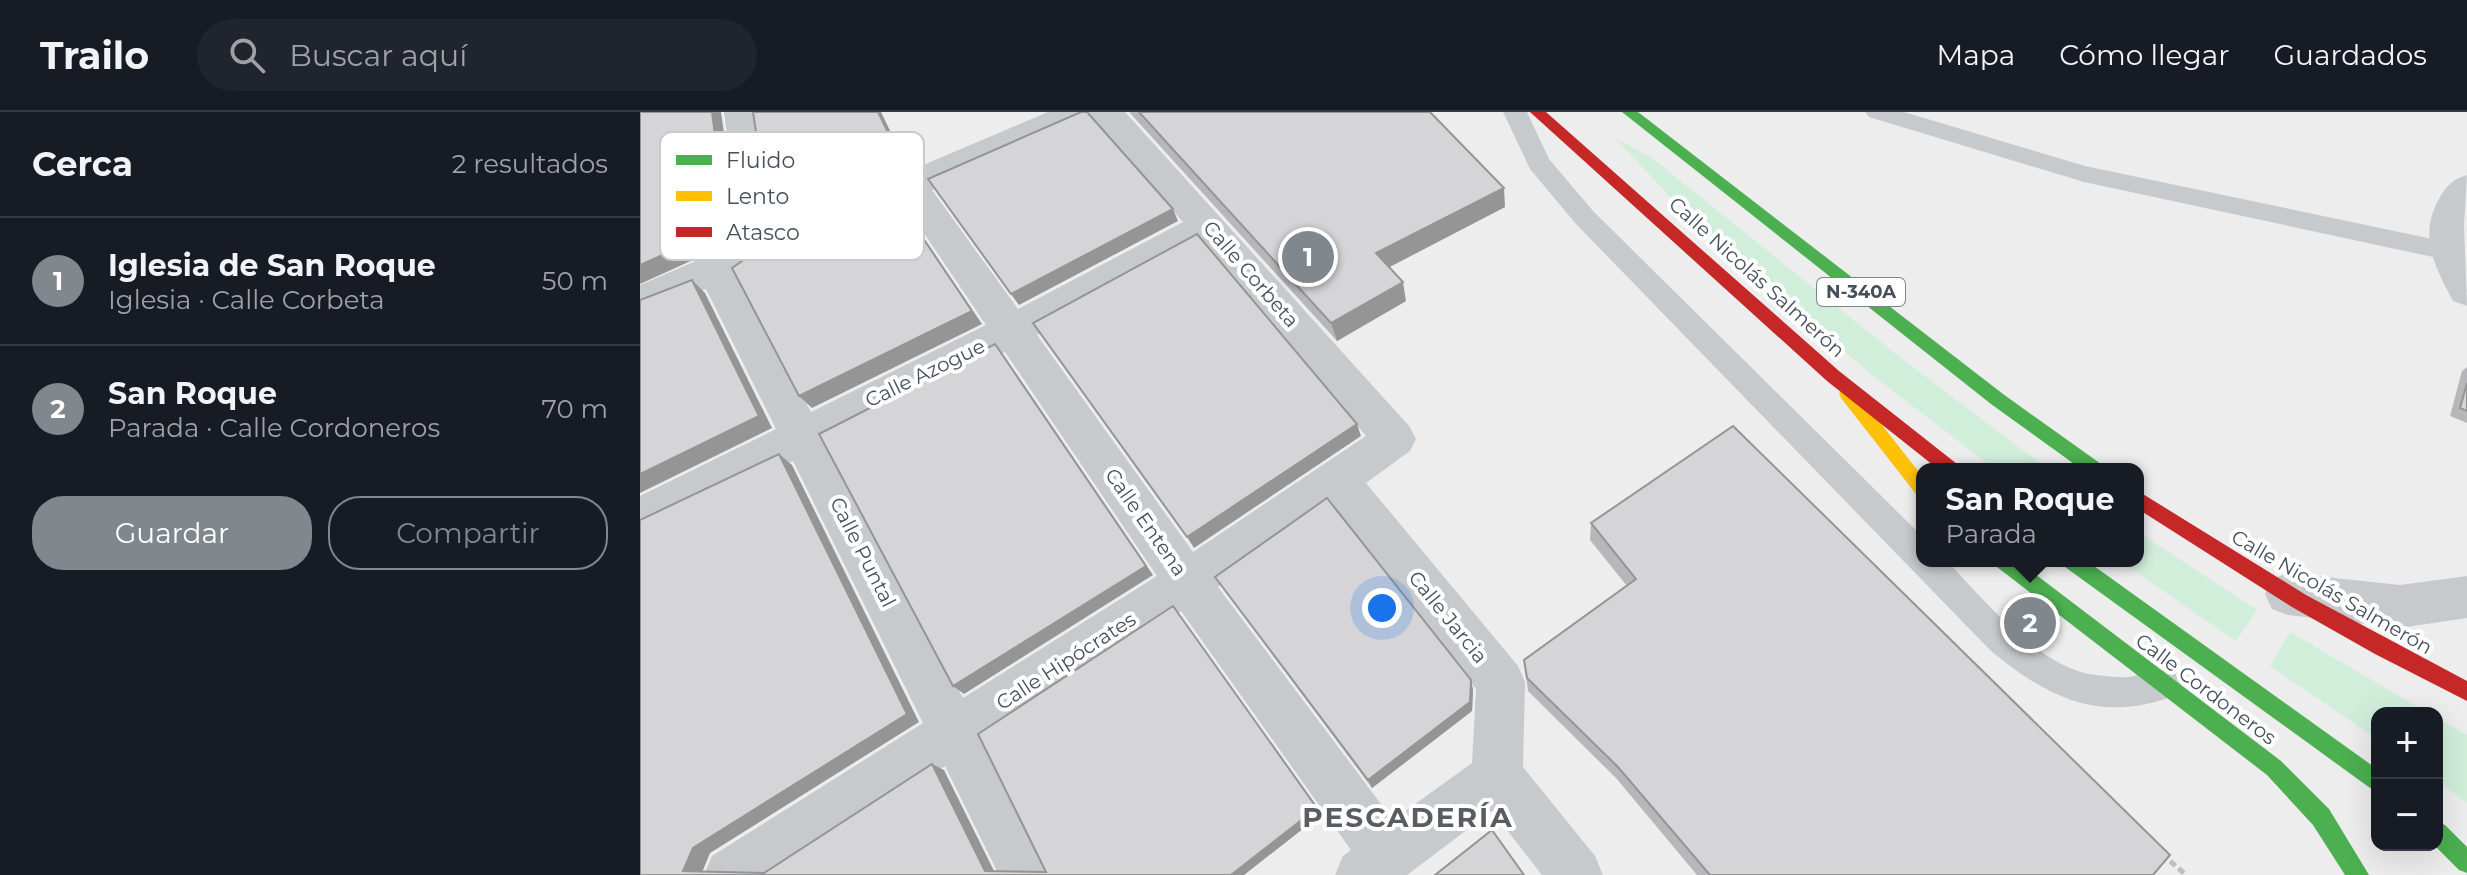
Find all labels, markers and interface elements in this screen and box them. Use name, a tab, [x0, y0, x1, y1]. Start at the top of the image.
search box	[197, 19, 757, 91]
text: Trailo	[40, 32, 149, 79]
icon: search	[225, 33, 269, 77]
text: Buscar aquí	[289, 37, 467, 74]
text: Mapa	[1936, 38, 2015, 72]
text: Cómo llegar	[2059, 38, 2229, 72]
text: Guardados	[2273, 38, 2427, 72]
legend	[660, 132, 924, 260]
text: Cerca	[32, 143, 133, 185]
text: Fluido	[726, 147, 795, 174]
text: 2 resultados	[452, 148, 608, 180]
text: Lento	[726, 183, 789, 210]
street label: Calle Nicolás Salmerón	[1664, 192, 1850, 362]
street label: Calle Corbeta	[1198, 216, 1304, 332]
text: Atasco	[726, 219, 800, 246]
pin: 1	[1282, 227, 1334, 287]
text: Iglesia de San Roque	[108, 247, 436, 284]
text: 1	[53, 265, 63, 297]
text: 50 m	[542, 265, 608, 297]
road number: N-340A	[1817, 278, 1905, 306]
text: Iglesia · Calle Corbeta	[108, 284, 385, 316]
street label: Calle Azogue	[861, 334, 989, 412]
text: San Roque	[108, 375, 277, 412]
text: 2	[50, 393, 66, 425]
text: 70 m	[542, 393, 608, 425]
text: Parada · Calle Cordoneros	[108, 412, 440, 444]
popup	[1916, 463, 2144, 567]
street label: Calle Entena	[1100, 464, 1192, 580]
text: San Roque	[1946, 481, 2114, 518]
street label: Calle Puntal	[825, 493, 901, 611]
button: Guardar	[32, 496, 312, 570]
button: Compartir	[328, 496, 608, 570]
text: Parada	[1946, 518, 2037, 550]
street label: Calle Nicolás Salmerón	[2227, 525, 2437, 659]
street label: Calle Jarcia	[1404, 566, 1492, 668]
your location	[1362, 588, 1402, 628]
pin: 2	[2004, 593, 2056, 653]
street label: Calle Hipócrates	[992, 607, 1140, 715]
street label: Calle Cordoneros	[2131, 628, 2281, 750]
map controls	[2371, 707, 2443, 851]
button: +	[2371, 707, 2443, 779]
button: −	[2371, 779, 2443, 851]
district label: PESCADERÍA	[1302, 800, 1514, 834]

